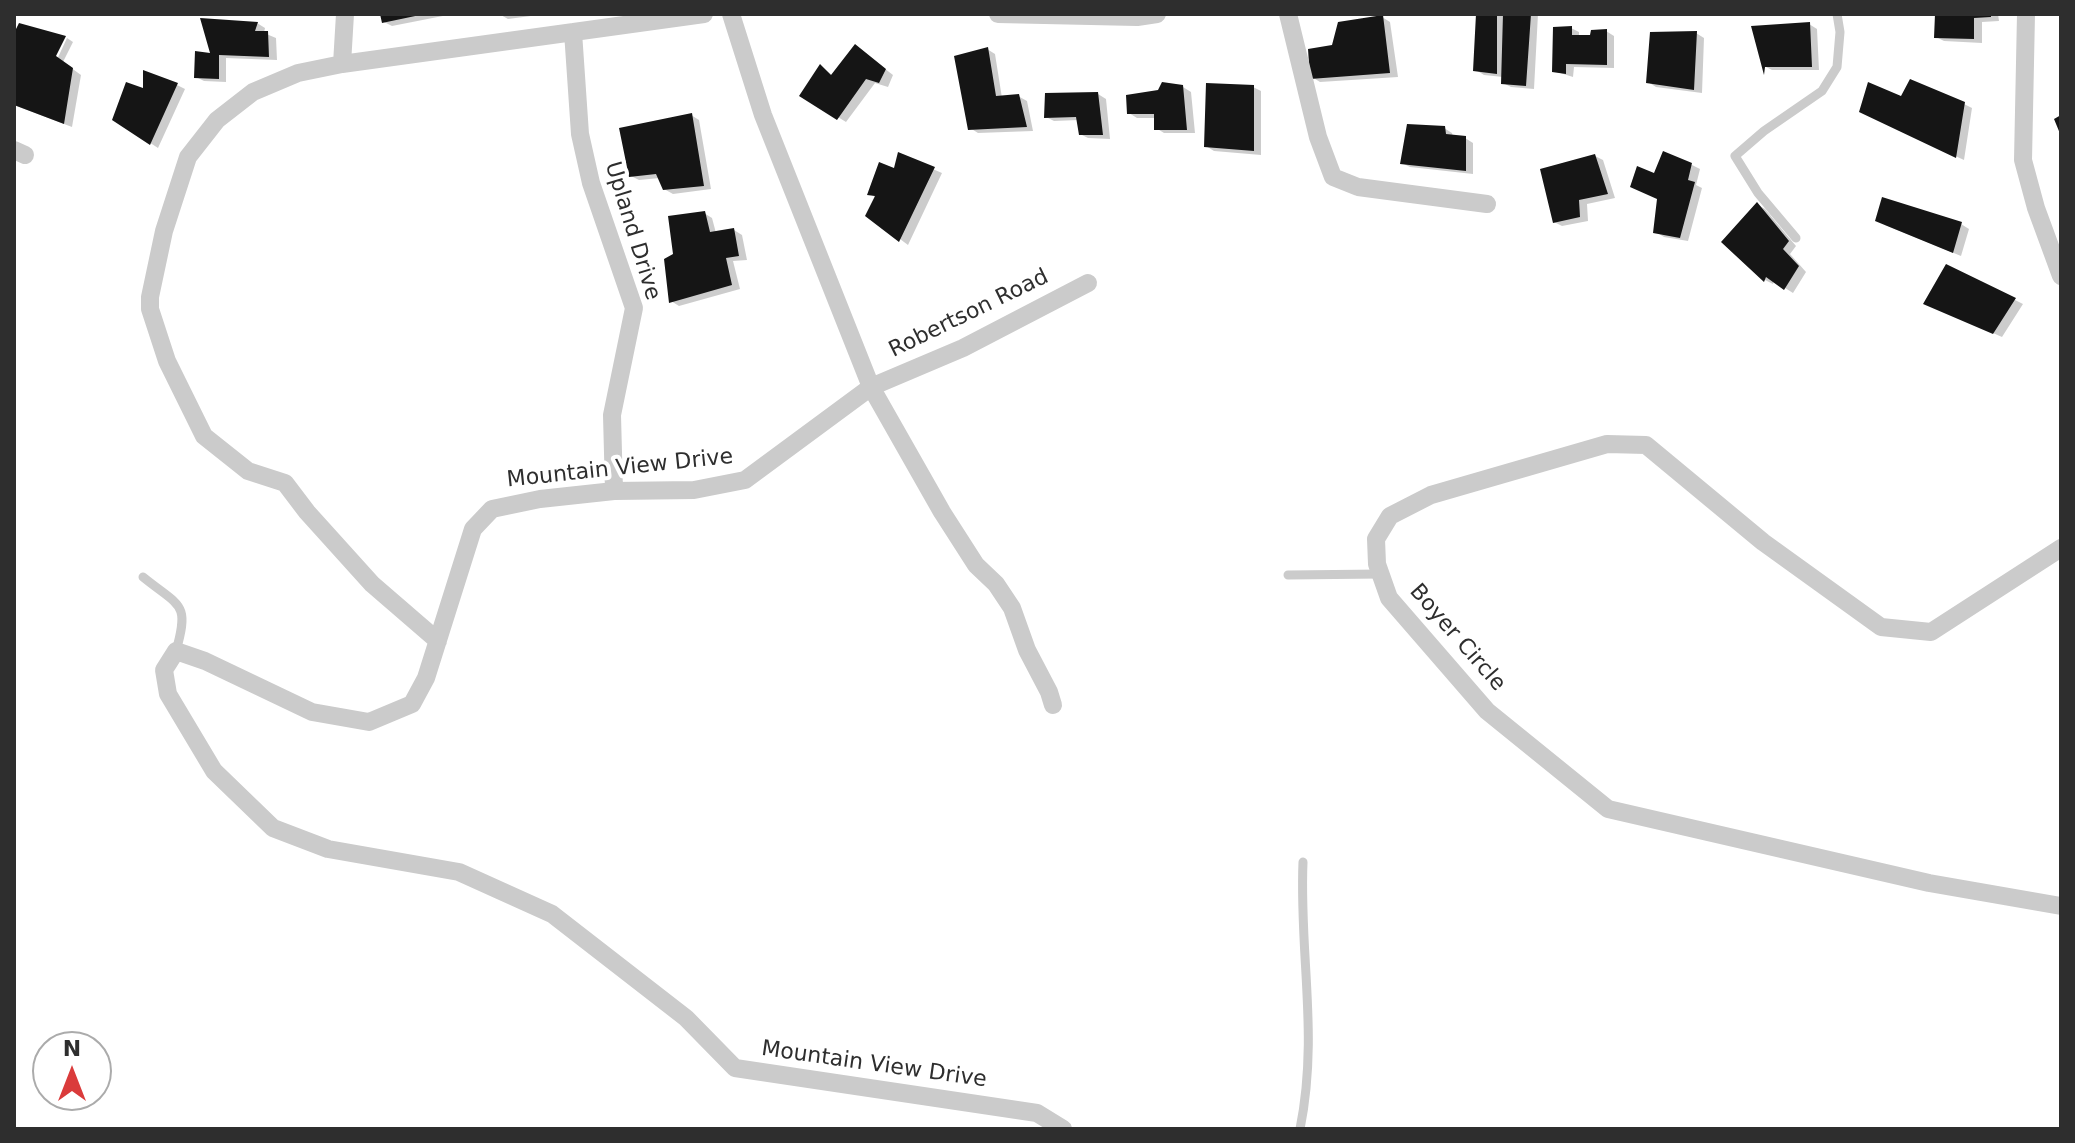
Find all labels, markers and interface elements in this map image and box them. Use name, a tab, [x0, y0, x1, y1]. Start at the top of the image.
street label: Upland Drive	[598, 159, 666, 303]
street label: Robertson Road	[885, 264, 1053, 364]
street label: Mountain View Drive	[506, 444, 734, 494]
street label: Boyer Circle	[1403, 579, 1511, 697]
north arrow	[32, 1031, 112, 1111]
text: N	[63, 1036, 81, 1061]
street label: Mountain View Drive	[760, 1036, 988, 1094]

